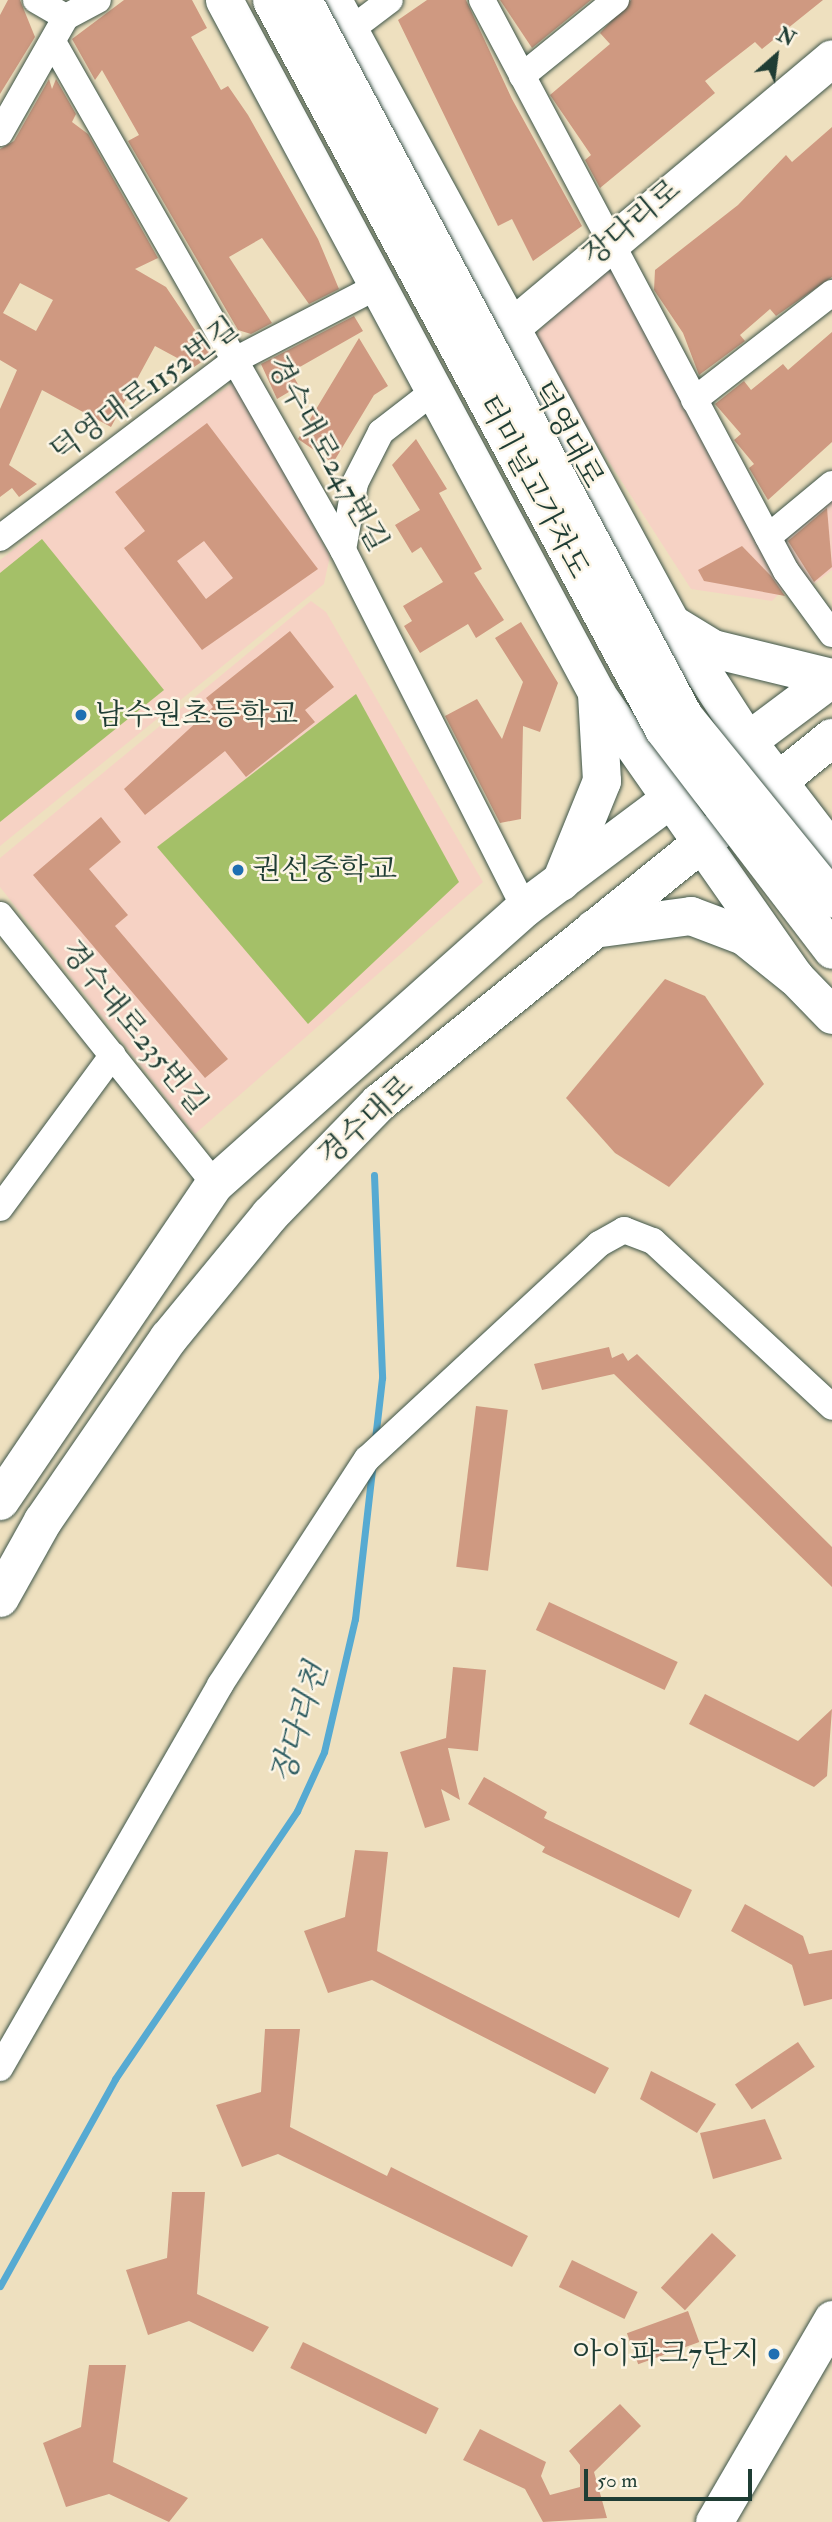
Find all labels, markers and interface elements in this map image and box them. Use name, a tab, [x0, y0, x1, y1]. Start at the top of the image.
north arrow	[741, 21, 811, 91]
text: N	[773, 23, 799, 52]
street label: 장다리로	[576, 172, 688, 274]
street label: 덕영대로1152번길	[44, 310, 246, 470]
street label: 경수대로247번길	[258, 350, 396, 558]
street label: 덕영대로	[523, 376, 611, 494]
street label: 터미널고가차도	[469, 389, 597, 585]
place label: 남수원초등학교	[95, 697, 298, 733]
marker: 남수원초등학교	[73, 707, 89, 723]
place label: 권선중학교	[252, 852, 397, 888]
marker: 권선중학교	[230, 862, 246, 878]
street label: 경수대로235번길	[53, 934, 215, 1122]
street label: 경수대로	[311, 1068, 421, 1174]
water label: 장다리천	[264, 1658, 336, 1788]
place label: 아이파크7단지	[572, 2336, 760, 2372]
marker: 아이파크7단지	[766, 2346, 782, 2362]
scale bar	[587, 2456, 755, 2500]
text: 50 m	[597, 2467, 638, 2494]

